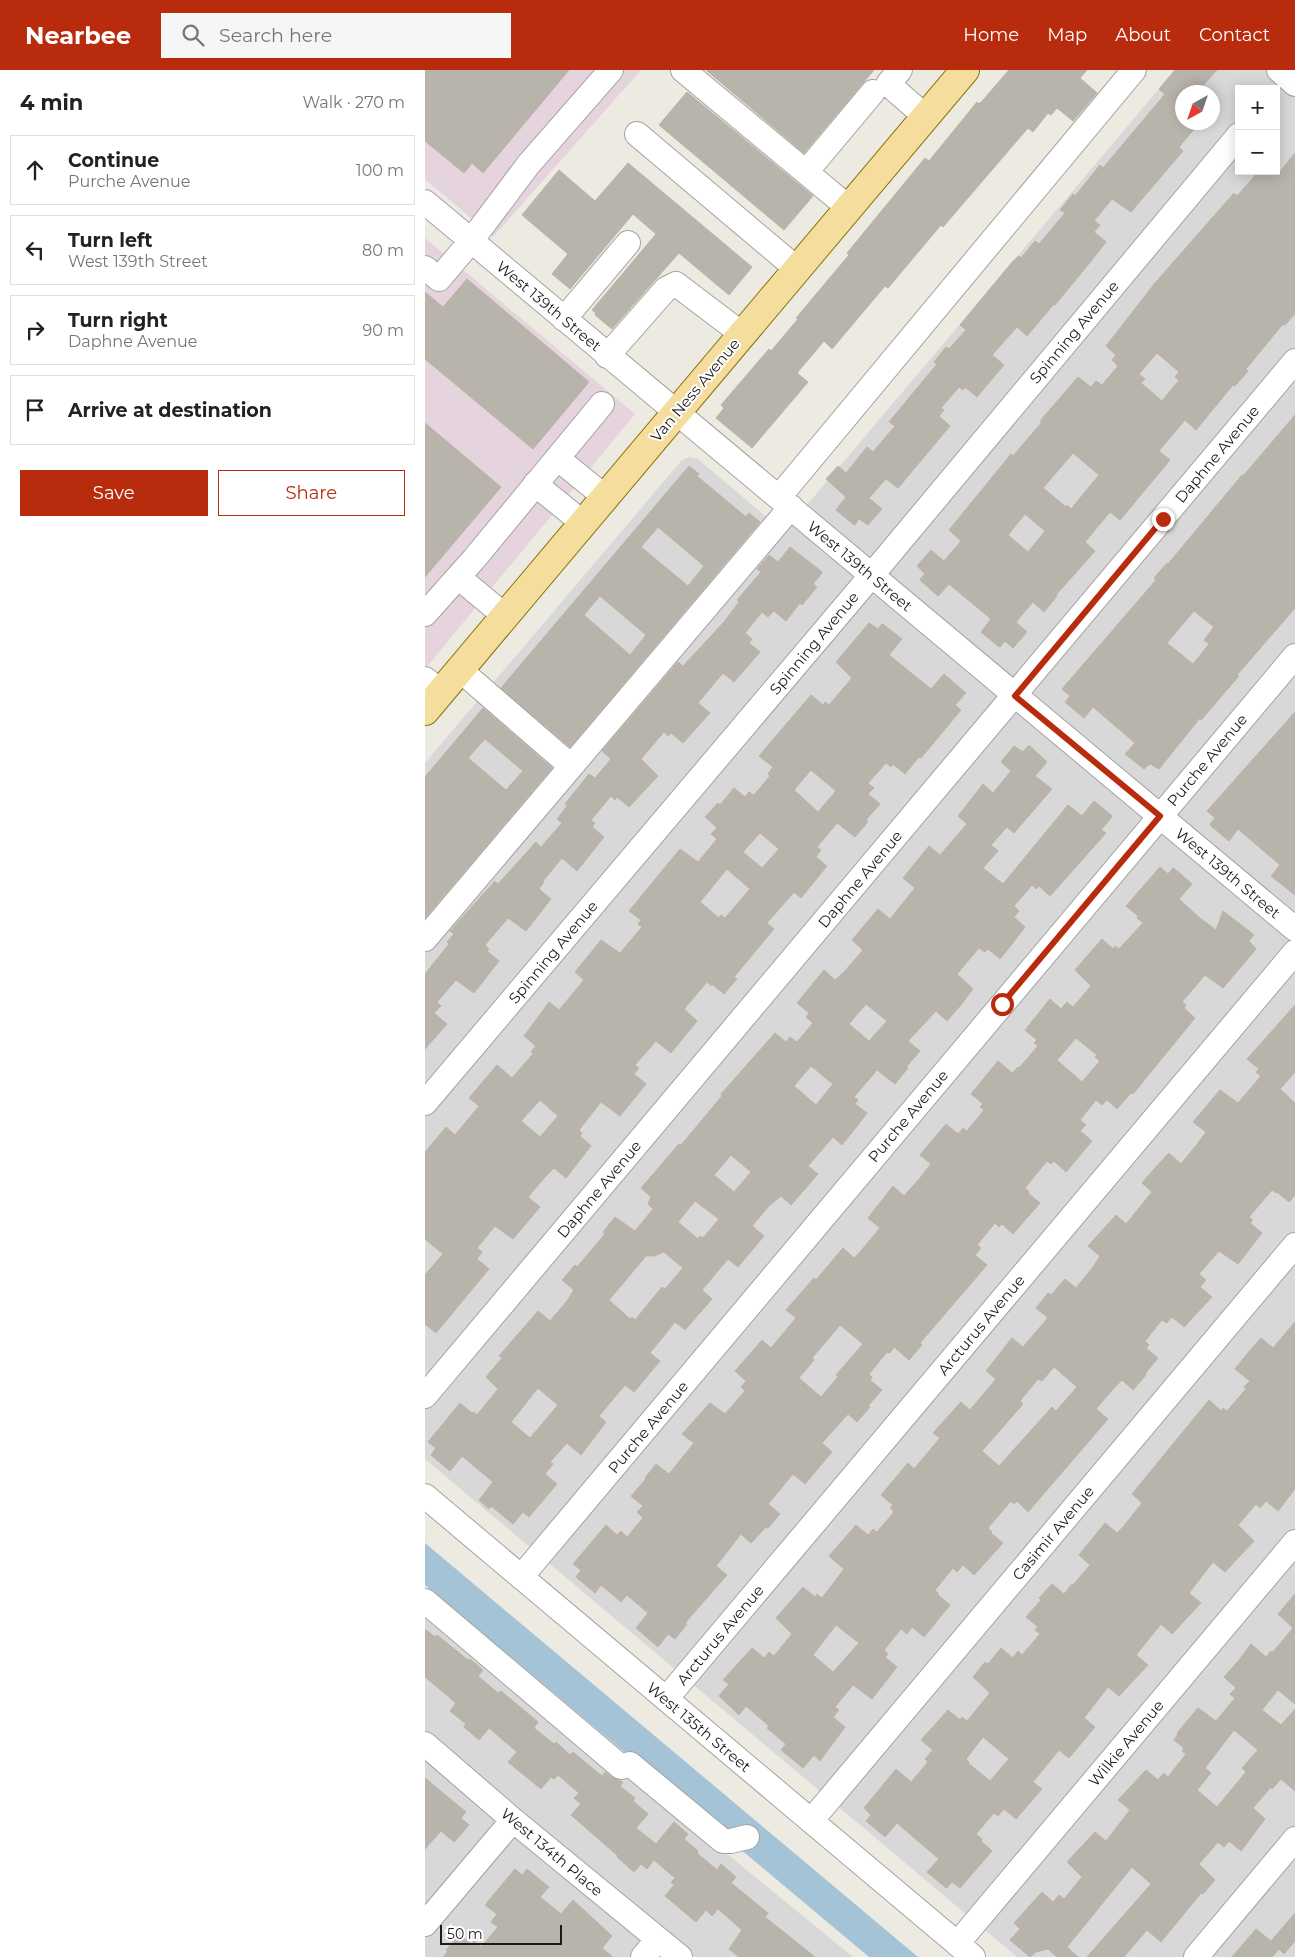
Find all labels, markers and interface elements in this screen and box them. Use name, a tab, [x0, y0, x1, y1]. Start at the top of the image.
search box	[161, 13, 511, 58]
text: Nearbee	[25, 21, 131, 50]
icon: search	[179, 21, 207, 49]
text: Search here	[219, 24, 332, 47]
text: Home	[963, 24, 1019, 46]
text: Map	[1047, 24, 1087, 46]
text: About	[1115, 24, 1171, 46]
text: Contact	[1199, 24, 1270, 46]
north arrow	[1175, 85, 1220, 130]
map controls	[1235, 85, 1280, 175]
button: +	[1235, 85, 1280, 130]
text: 4 min	[20, 90, 83, 115]
text: Walk · 270 m	[302, 93, 405, 112]
button: −	[1235, 130, 1280, 175]
text: Continue	[68, 149, 159, 172]
icon: ahead	[21, 156, 49, 184]
text: 100 m	[356, 161, 404, 180]
text: Purche Avenue	[68, 172, 190, 191]
text: Turn left	[68, 229, 153, 252]
icon: left	[21, 236, 49, 264]
text: 80 m	[362, 241, 404, 260]
text: West 139th Street	[68, 252, 208, 271]
street label: West 139th Street	[493, 257, 605, 355]
street label: Spinning Avenue	[1025, 277, 1123, 387]
text: Turn right	[68, 309, 168, 332]
icon: right	[21, 316, 49, 344]
text: 90 m	[362, 321, 404, 340]
text: Daphne Avenue	[68, 332, 197, 351]
street label: Van Ness Avenue	[646, 334, 744, 446]
icon: arrive	[21, 396, 49, 424]
text: Arrive at destination	[68, 399, 272, 422]
street label: Daphne Avenue	[1171, 401, 1263, 507]
button: Save	[20, 470, 208, 516]
button: Share	[218, 470, 405, 516]
route end	[1152, 508, 1175, 531]
street label: West 139th Street	[804, 517, 916, 615]
street label: Spinning Avenue	[765, 588, 863, 698]
street label: Purche Avenue	[1163, 710, 1251, 810]
street label: West 139th Street	[1172, 824, 1284, 922]
street label: Daphne Avenue	[814, 826, 906, 932]
street label: Spinning Avenue	[504, 897, 602, 1007]
route start	[991, 993, 1014, 1016]
street label: Purche Avenue	[864, 1066, 952, 1166]
street label: Daphne Avenue	[553, 1136, 645, 1242]
street label: Arcturus Avenue	[933, 1271, 1029, 1379]
street label: Purche Avenue	[604, 1377, 692, 1477]
street label: Casimir Avenue	[1008, 1482, 1098, 1584]
street label: Arcturus Avenue	[672, 1581, 768, 1689]
street label: West 135th Street	[643, 1678, 755, 1776]
street label: Wilkie Avenue	[1084, 1696, 1168, 1790]
street label: West 134th Place	[497, 1804, 607, 1900]
scale bar	[440, 1922, 563, 1945]
text: 50 m	[447, 1925, 483, 1943]

